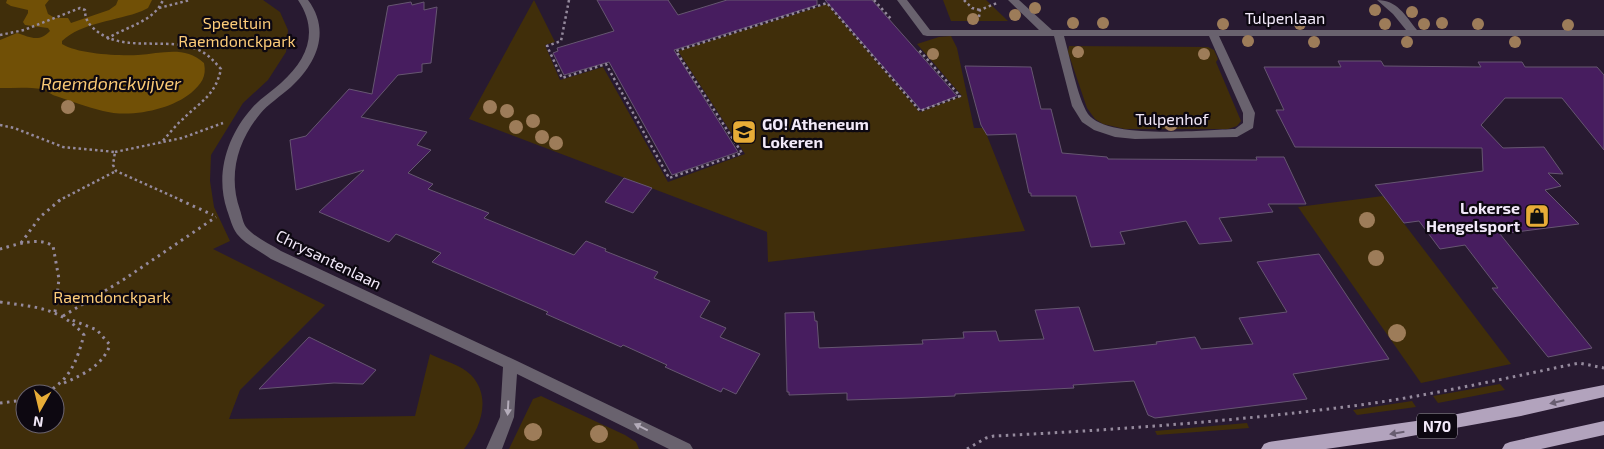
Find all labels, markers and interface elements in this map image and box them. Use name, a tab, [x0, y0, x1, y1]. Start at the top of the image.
street label: Tulpenlaan	[1245, 8, 1325, 27]
park label: Speeltuin Raemdonckpark	[178, 13, 296, 50]
water label: Raemdonckvijver	[41, 72, 182, 94]
street label: Tulpenhof	[1135, 109, 1210, 128]
place label: GO! Atheneum Lokeren	[762, 114, 869, 151]
school or university icon: GO! Atheneum Lokeren	[731, 119, 757, 145]
place label: Lokerse Hengelsport	[1426, 198, 1520, 235]
shop icon: Lokerse Hengelsport	[1524, 203, 1550, 229]
street label: Chrysantenlaan	[273, 225, 385, 293]
park label: Raemdonckpark	[53, 287, 171, 306]
north arrow	[15, 384, 65, 434]
one-way arrow	[1549, 398, 1564, 406]
one-way arrow	[504, 400, 512, 416]
text: N	[32, 413, 44, 431]
road number: N70	[1417, 414, 1457, 438]
one-way arrow	[634, 423, 648, 431]
one-way arrow	[1389, 429, 1405, 437]

